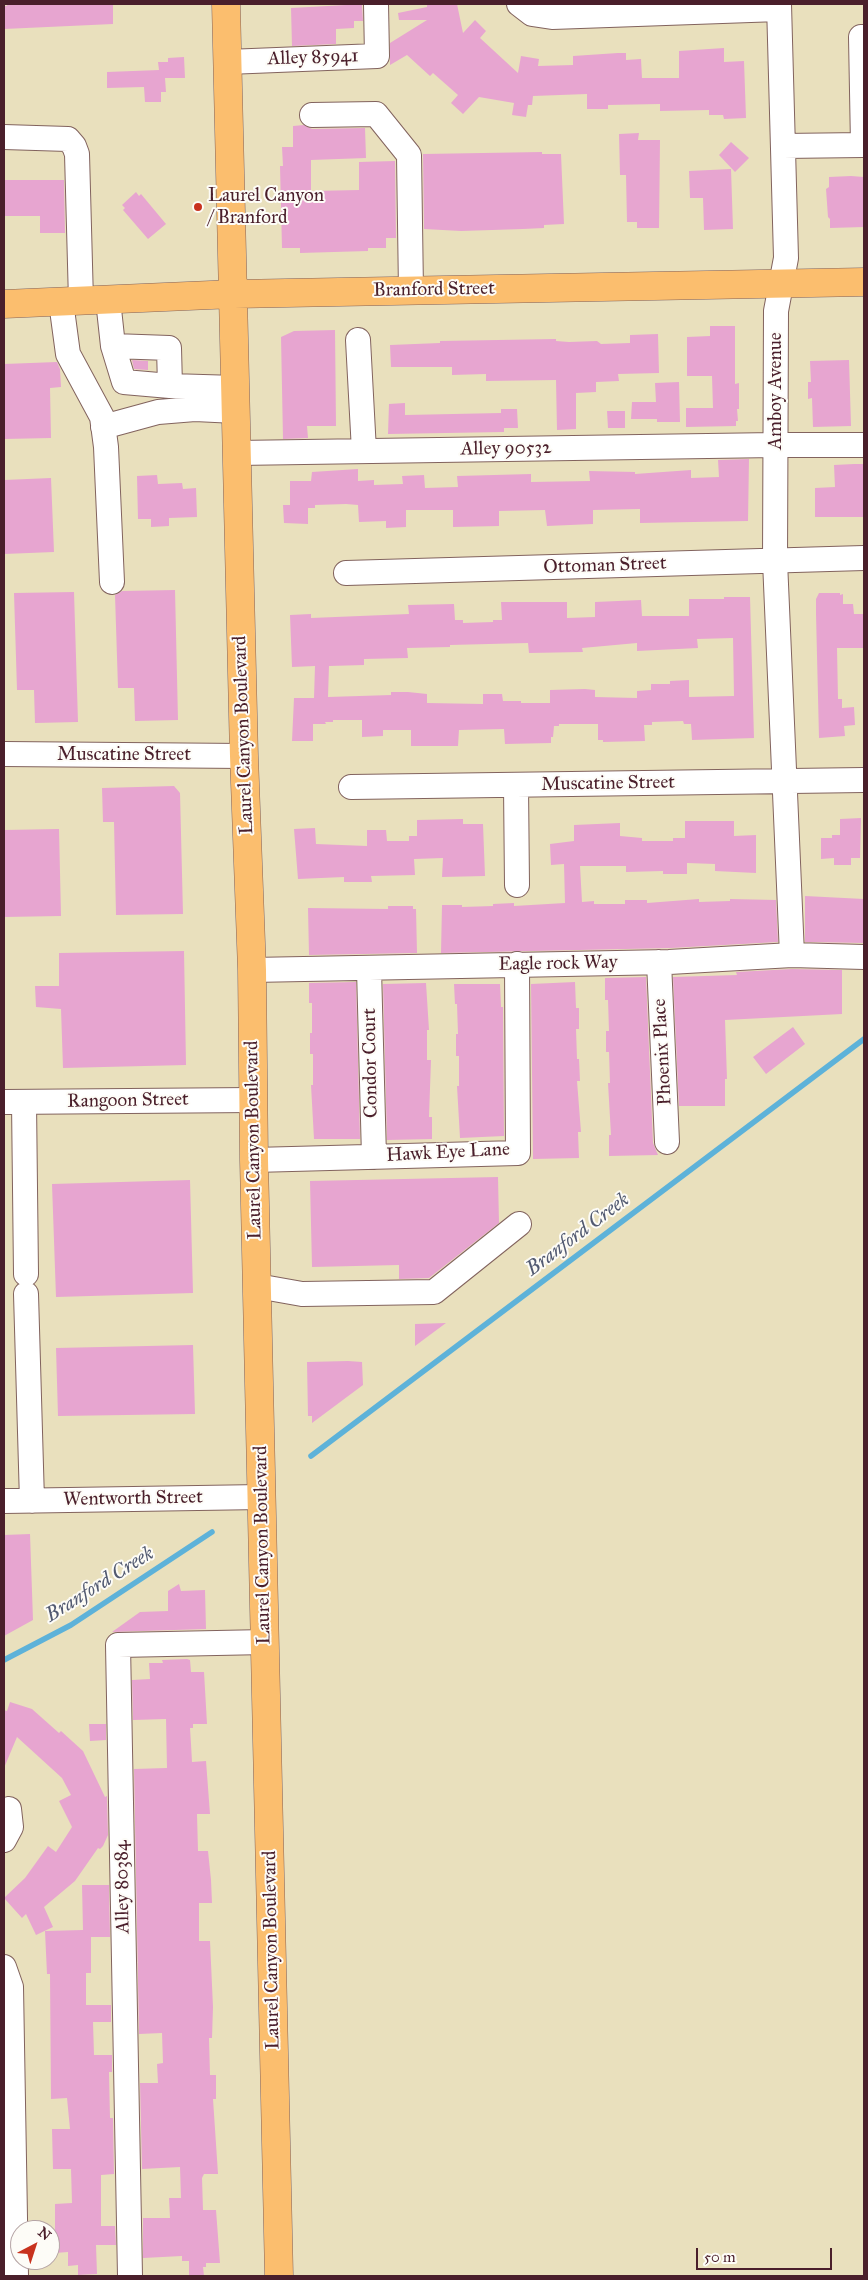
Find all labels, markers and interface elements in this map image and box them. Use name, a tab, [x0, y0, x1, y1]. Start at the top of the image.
street label: Alley 85941	[267, 45, 359, 71]
place label: Laurel Canyon / Branford	[208, 185, 324, 229]
marker: Laurel Canyon / Branford	[192, 201, 204, 213]
street label: Branford Street	[373, 278, 495, 302]
street label: Amboy Avenue	[765, 332, 787, 450]
street label: Alley 90532	[460, 437, 552, 461]
street label: Ottoman Street	[543, 552, 667, 580]
street label: Laurel Canyon Boulevard	[229, 635, 259, 835]
street label: Muscatine Street	[57, 744, 191, 766]
street label: Muscatine Street	[541, 771, 675, 797]
street label: Eagle rock Way	[498, 952, 618, 976]
street label: Phoenix Place	[649, 998, 677, 1106]
street label: Condor Court	[359, 1008, 383, 1118]
street label: Laurel Canyon Boulevard	[241, 1040, 267, 1240]
street label: Rangoon Street	[67, 1089, 189, 1113]
street label: Hawk Eye Lane	[386, 1138, 510, 1168]
water label: Branford Creek	[522, 1188, 634, 1282]
street label: Laurel Canyon Boulevard	[250, 1445, 276, 1645]
street label: Wentworth Street	[63, 1486, 203, 1512]
water label: Branford Creek	[41, 1542, 159, 1628]
street label: Alley 80384	[111, 1840, 135, 1934]
street label: Laurel Canyon Boulevard	[259, 1850, 285, 2050]
north arrow	[10, 2220, 60, 2270]
text: N	[34, 2224, 54, 2244]
scale bar	[698, 2238, 834, 2270]
text: 50 m	[704, 2248, 736, 2266]

